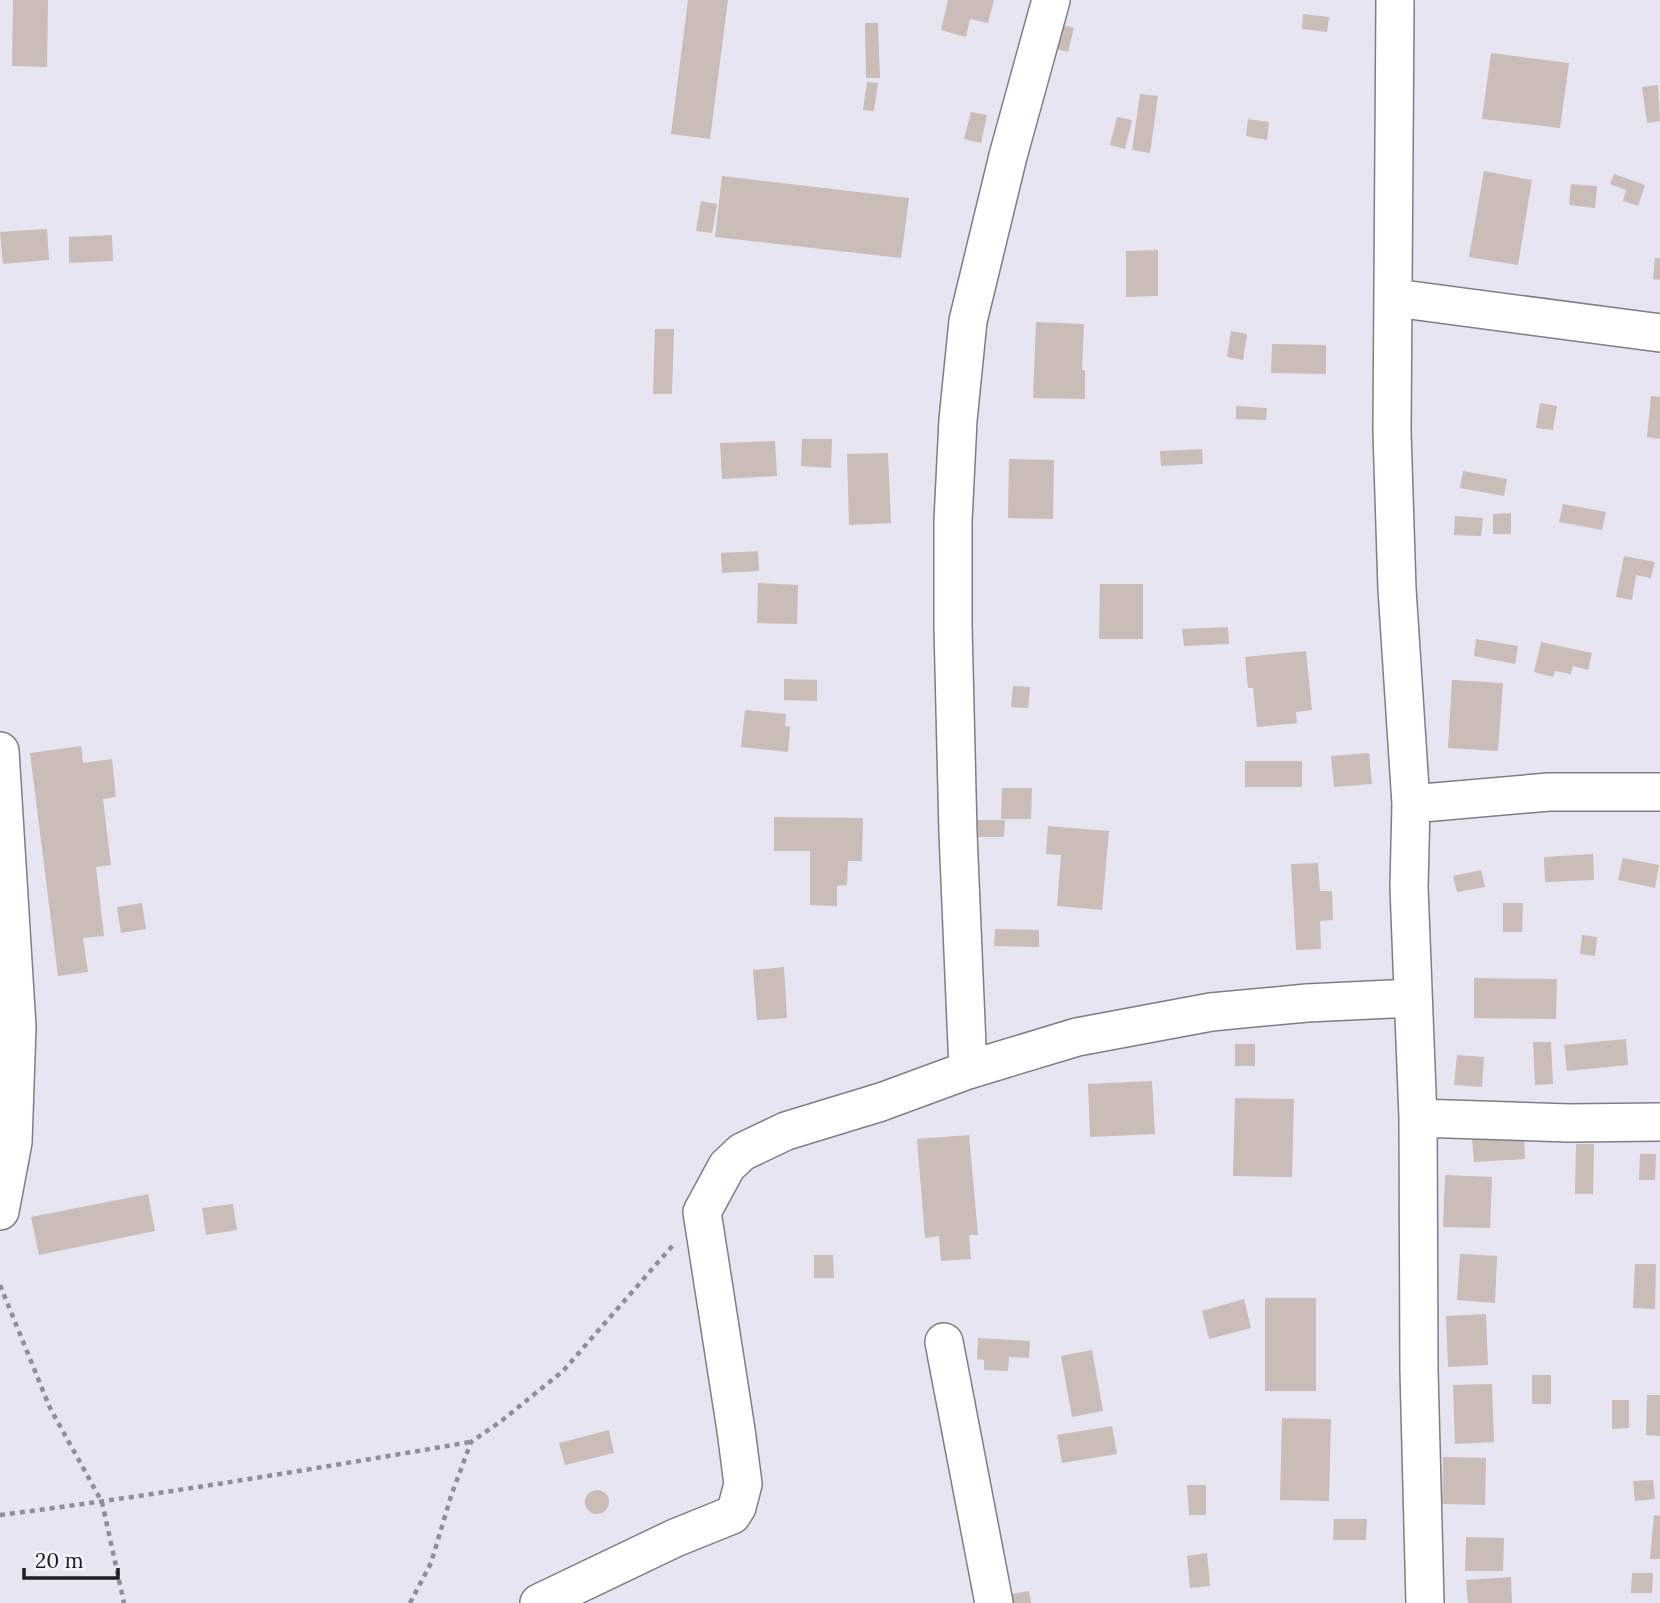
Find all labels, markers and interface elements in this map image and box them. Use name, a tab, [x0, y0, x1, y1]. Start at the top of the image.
scale bar	[24, 1536, 119, 1580]
text: 20 m	[35, 1547, 84, 1574]

